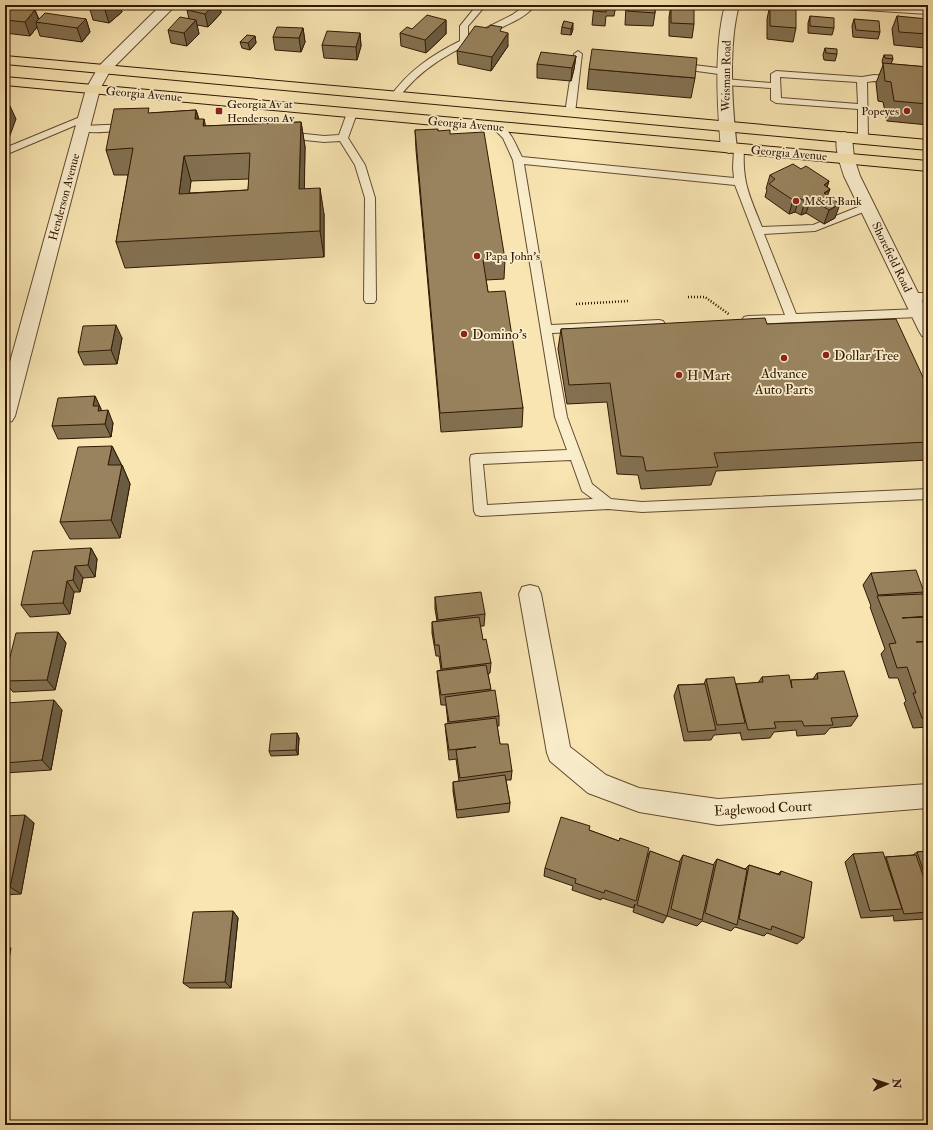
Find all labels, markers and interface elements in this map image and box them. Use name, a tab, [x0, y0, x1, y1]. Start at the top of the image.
street label: Weisman Road	[718, 40, 735, 113]
street label: Georgia Avenue	[105, 84, 183, 105]
place label: Georgia Av at Henderson Av	[227, 97, 295, 126]
place label: Popeyes	[861, 104, 899, 119]
marker: Georgia Av at Henderson Av	[214, 106, 224, 116]
marker: Popeyes	[902, 106, 912, 116]
street label: Georgia Avenue	[427, 114, 505, 135]
street label: Georgia Avenue	[750, 143, 828, 164]
street label: Henderson Avenue	[46, 152, 83, 242]
place label: M&T Bank	[804, 194, 862, 209]
marker: M&T Bank	[791, 196, 801, 206]
street label: Shorefield Road	[868, 220, 915, 295]
place label: Papa John's	[485, 249, 540, 264]
marker: Papa John's	[472, 251, 482, 261]
place label: Domino's	[472, 326, 527, 343]
marker: Domino's	[459, 329, 469, 339]
place label: Dollar Tree	[834, 347, 899, 364]
marker: Dollar Tree	[821, 350, 831, 360]
marker: Advance Auto Parts	[779, 353, 789, 363]
place label: Advance Auto Parts	[754, 365, 813, 398]
place label: H Mart	[687, 367, 731, 384]
marker: H Mart	[674, 370, 684, 380]
street label: Eaglewood Court	[714, 797, 813, 820]
north arrow	[867, 1064, 907, 1104]
text: N	[890, 1077, 903, 1090]

